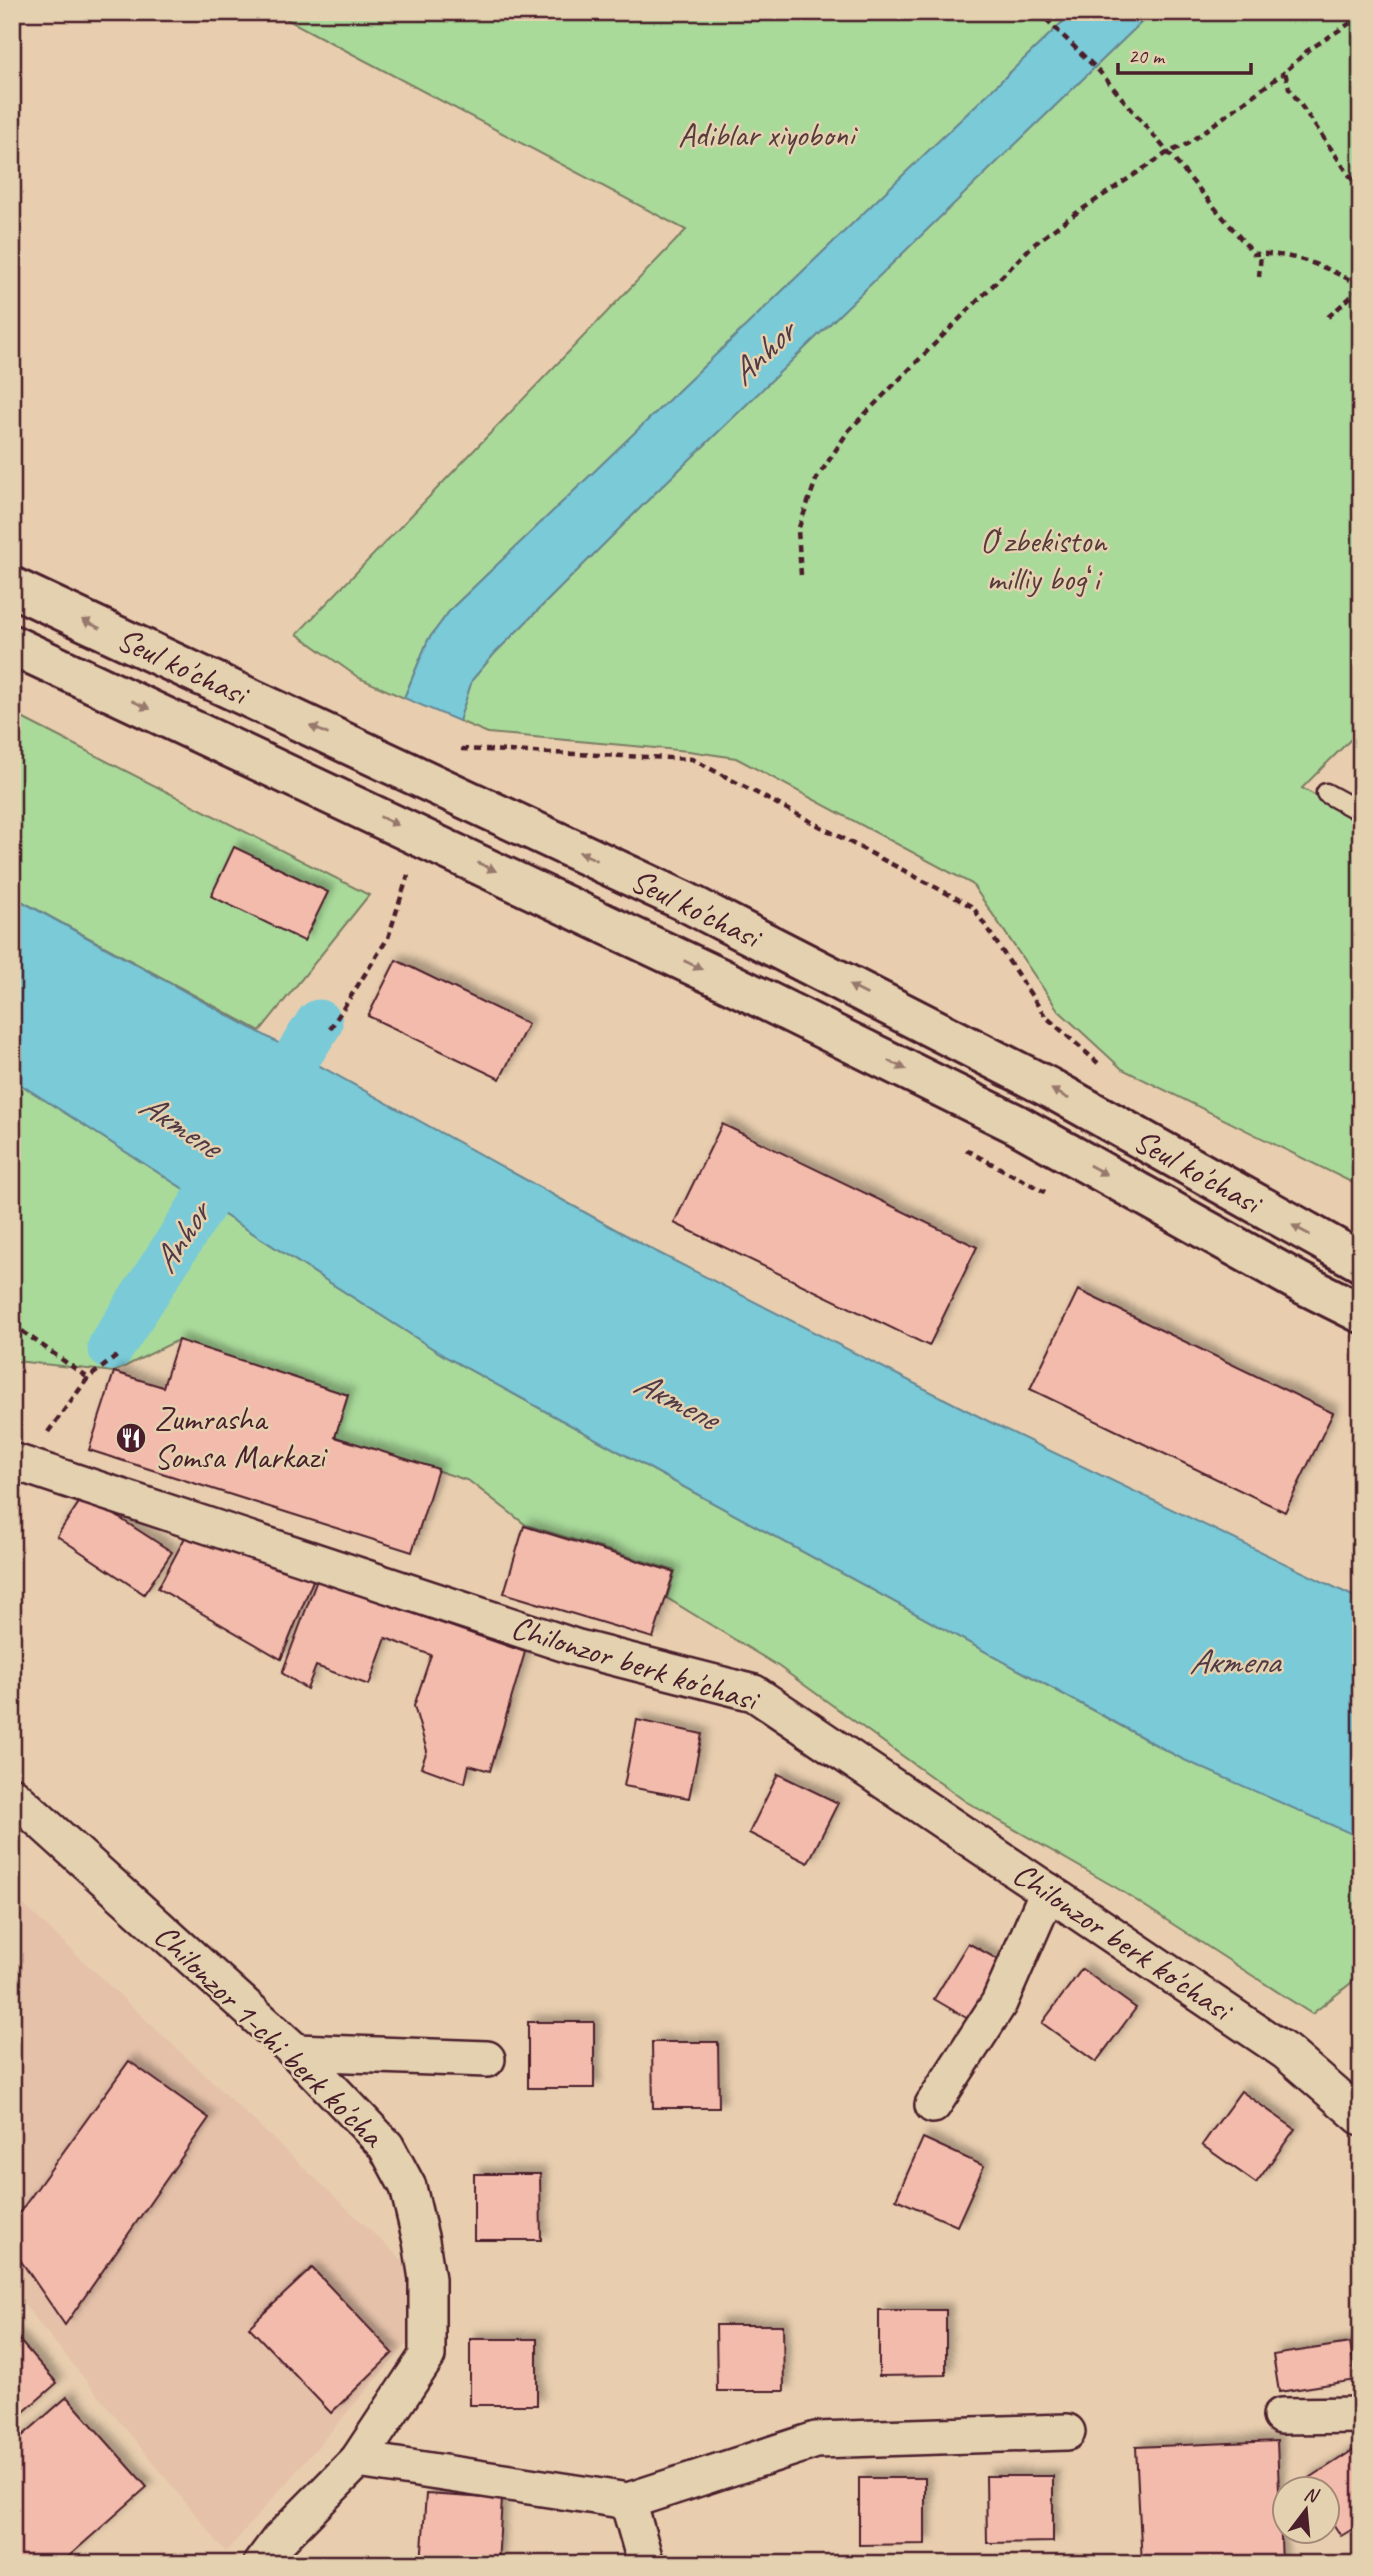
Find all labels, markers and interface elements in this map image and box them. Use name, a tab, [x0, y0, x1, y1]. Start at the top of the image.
scale bar	[1118, 32, 1250, 76]
text: 20 m	[1128, 43, 1166, 69]
park label: Adiblar xiyoboni	[678, 114, 858, 156]
water label: Anhor	[720, 307, 808, 395]
park label: Oʻzbekiston milliy bogʻi	[980, 520, 1108, 600]
one-way arrow	[81, 618, 101, 630]
street label: Seul ko'chasi	[111, 618, 257, 716]
one-way arrow	[131, 699, 151, 711]
one-way arrow	[309, 724, 329, 736]
one-way arrow	[379, 815, 399, 827]
one-way arrow	[578, 850, 598, 862]
street label: Seul ko'chasi	[624, 859, 770, 959]
one-way arrow	[477, 861, 497, 873]
one-way arrow	[683, 959, 703, 970]
one-way arrow	[848, 984, 868, 995]
one-way arrow	[887, 1060, 907, 1071]
water label: Актепе	[131, 1082, 233, 1170]
one-way arrow	[1050, 1088, 1070, 1100]
street label: Seul ko'chasi	[1126, 1119, 1271, 1225]
one-way arrow	[1089, 1164, 1108, 1176]
water label: Anhor	[142, 1190, 223, 1281]
one-way arrow	[1291, 1224, 1310, 1236]
water label: Актепе	[627, 1360, 729, 1442]
place label: Zumrasha Somsa Markazi	[154, 1398, 328, 1478]
restaurant icon: Zumrasha Somsa Markazi	[114, 1421, 148, 1455]
street label: Chilonzor berk ko'chasi	[506, 1606, 765, 1721]
water label: Актепа	[1189, 1639, 1282, 1684]
street label: Chilonzor berk ko'chasi	[1005, 1853, 1242, 2032]
street label: Chilonzor 1-chi berk ko'cha	[145, 1915, 394, 2157]
north arrow	[1272, 2474, 1342, 2544]
text: N	[1301, 2481, 1322, 2509]

